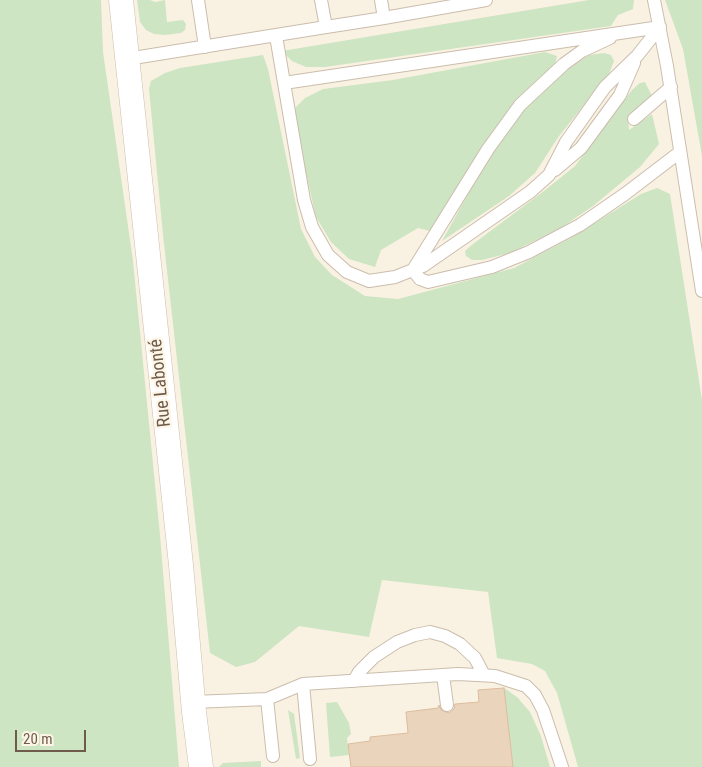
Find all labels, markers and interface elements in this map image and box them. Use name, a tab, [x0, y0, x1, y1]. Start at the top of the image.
street label: Rue Labonté	[146, 338, 176, 428]
scale bar	[18, 720, 89, 752]
text: 20 m	[23, 730, 53, 748]

